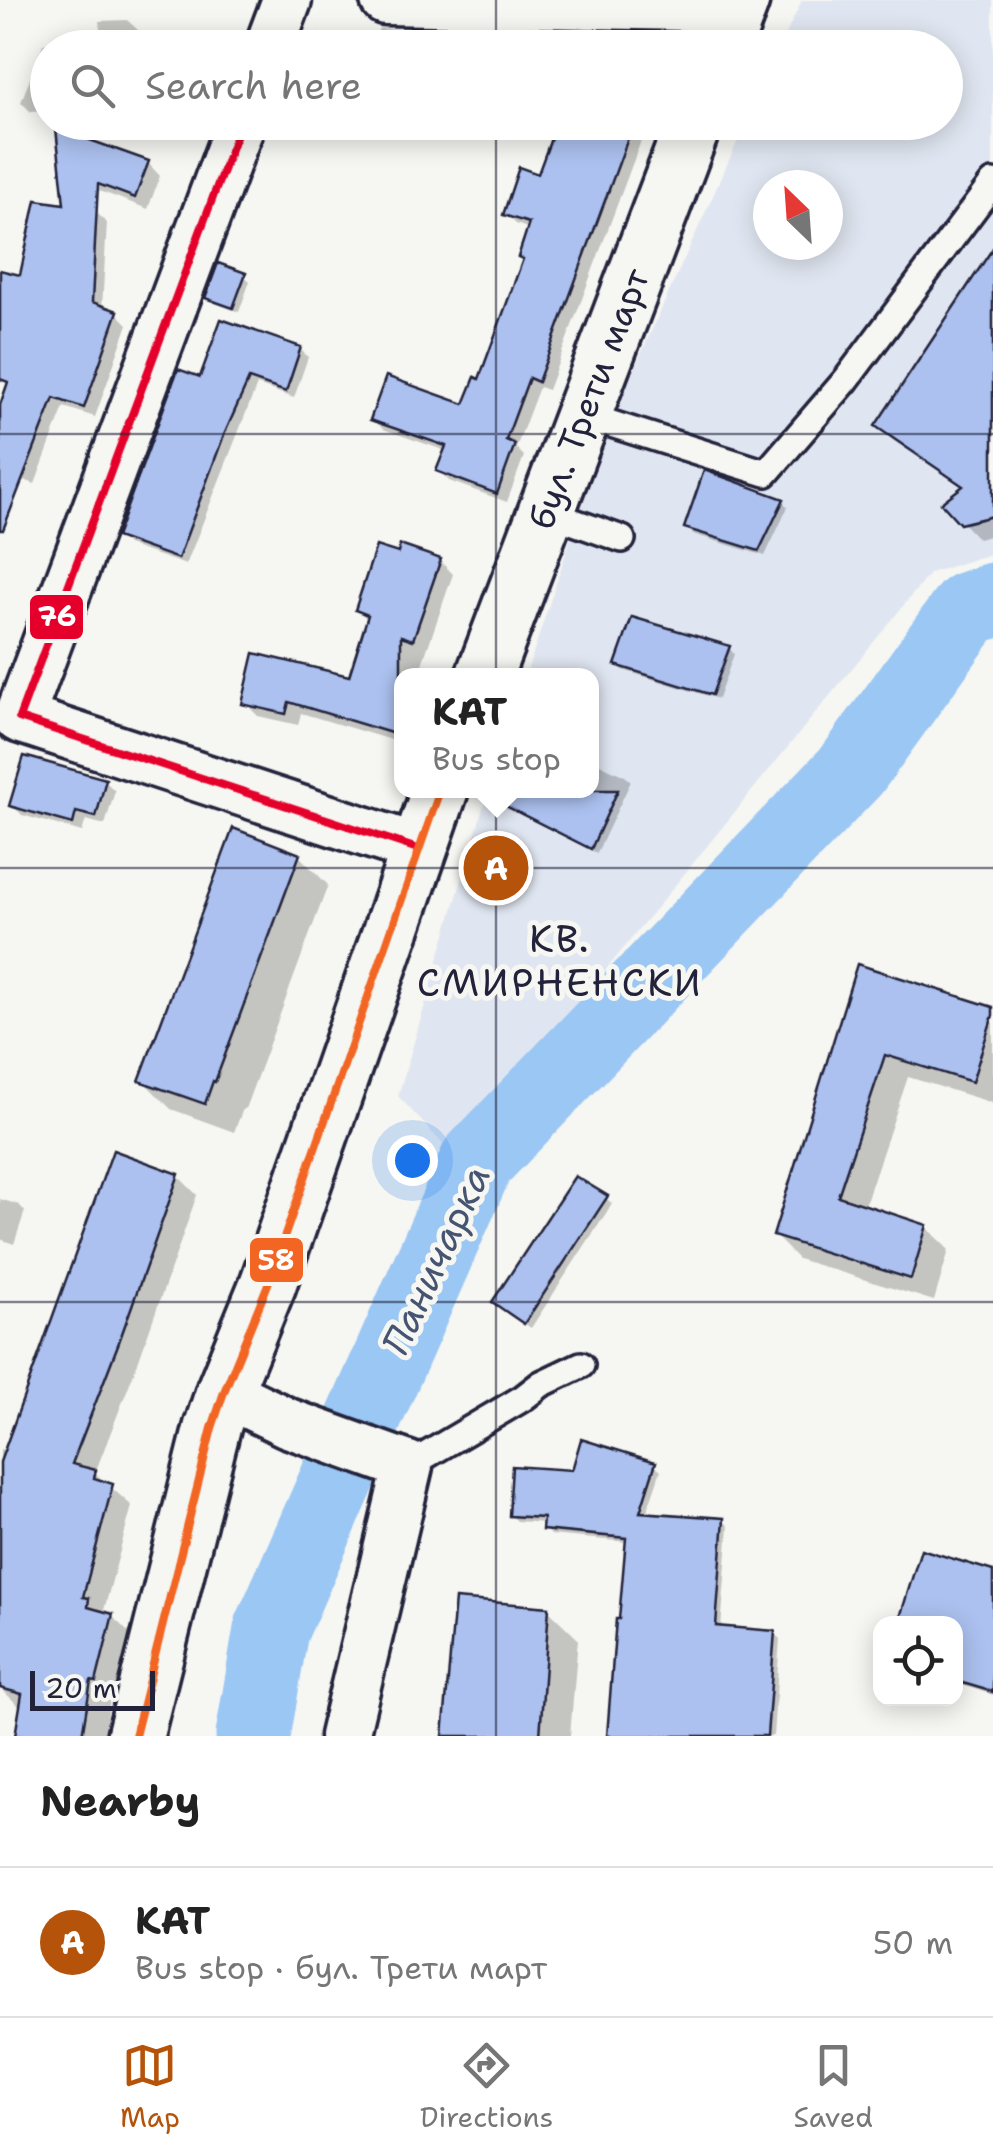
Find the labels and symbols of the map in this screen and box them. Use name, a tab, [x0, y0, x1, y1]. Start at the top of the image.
north arrow	[753, 170, 843, 260]
street label: бул. Трети март	[517, 262, 660, 536]
line badge: 76	[28, 593, 85, 641]
text: 76	[38, 597, 76, 635]
pin: A	[464, 830, 528, 906]
district label: КВ. СМИРНЕНСКИ	[417, 913, 703, 1008]
your location	[387, 1135, 438, 1186]
water label: Паничарка	[369, 1157, 502, 1363]
line badge: 58	[248, 1236, 305, 1284]
text: 58	[257, 1241, 295, 1279]
scale bar	[30, 1666, 155, 1710]

